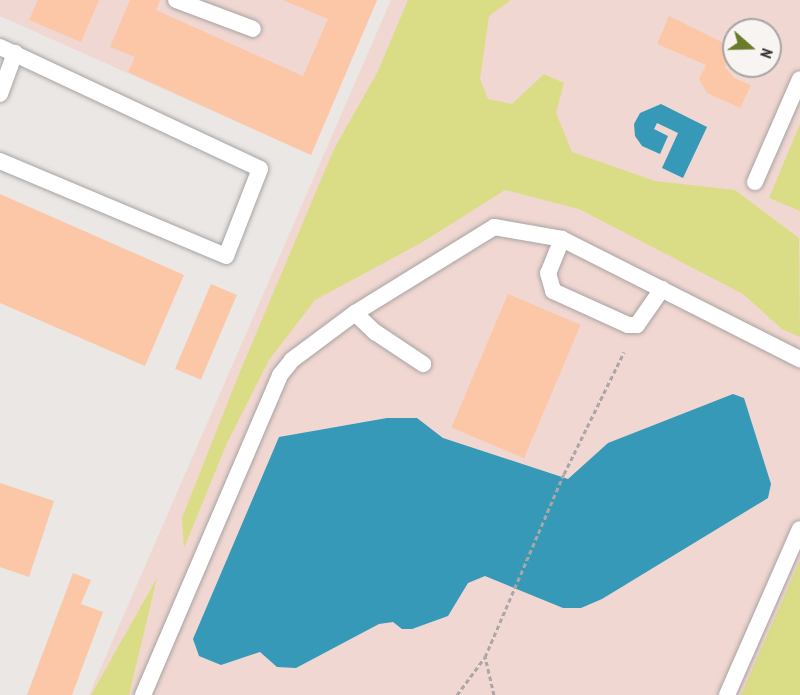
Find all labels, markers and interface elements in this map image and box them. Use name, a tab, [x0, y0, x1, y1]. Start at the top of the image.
north arrow	[722, 18, 782, 78]
text: N	[756, 46, 778, 61]

